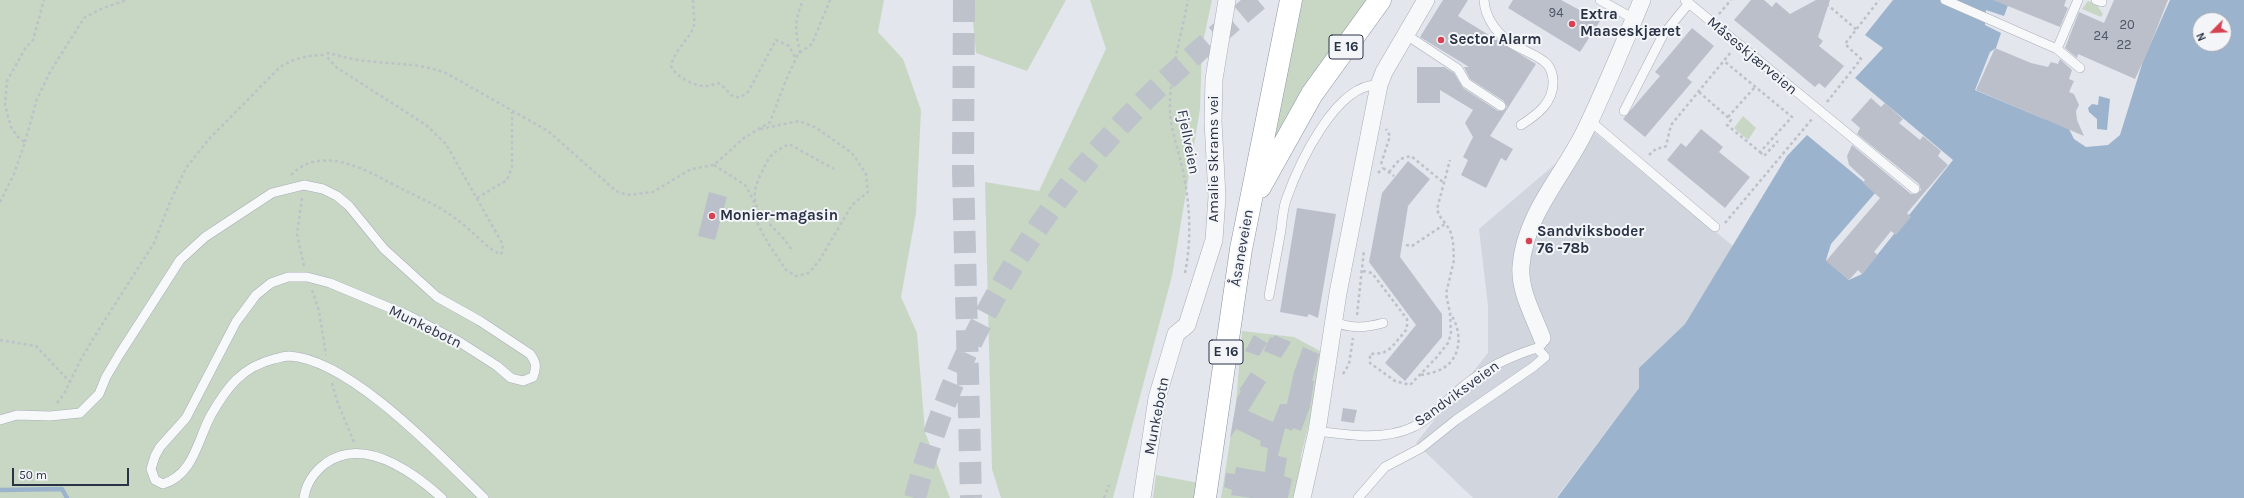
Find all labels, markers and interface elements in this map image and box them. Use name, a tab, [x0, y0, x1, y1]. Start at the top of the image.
house number: 94	[1549, 5, 1563, 21]
place label: Extra Maaseskjæret	[1580, 6, 1681, 41]
north arrow	[2192, 12, 2232, 52]
street label: Måseskjærveien	[1703, 13, 1801, 99]
house number: 20	[2119, 17, 2135, 33]
marker: Extra Maaseskjæret	[1567, 19, 1577, 29]
house number: 24	[2094, 28, 2108, 44]
text: N	[2194, 30, 2209, 43]
place label: Sector Alarm	[1449, 31, 1541, 49]
road number: E 16	[1329, 35, 1363, 59]
marker: Sector Alarm	[1436, 35, 1446, 45]
house number: 22	[2116, 37, 2132, 53]
street label: Amalie Skrams vei	[1205, 95, 1223, 223]
street label: Fjellveien	[1173, 108, 1203, 176]
place label: Monier-magasin	[720, 207, 838, 225]
street label: Åsaneveien	[1226, 208, 1258, 288]
marker: Monier-magasin	[707, 211, 717, 221]
place label: Sandviksboder 76 -78b	[1537, 223, 1644, 258]
marker: Sandviksboder 76 -78b	[1524, 236, 1534, 246]
street label: Munkebotn	[386, 302, 464, 352]
road number: E 16	[1209, 340, 1243, 364]
street label: Sandviksveien	[1411, 357, 1503, 431]
street label: Munkebotn	[1141, 376, 1173, 456]
scale bar	[14, 460, 131, 486]
text: 50 m	[19, 468, 47, 482]

